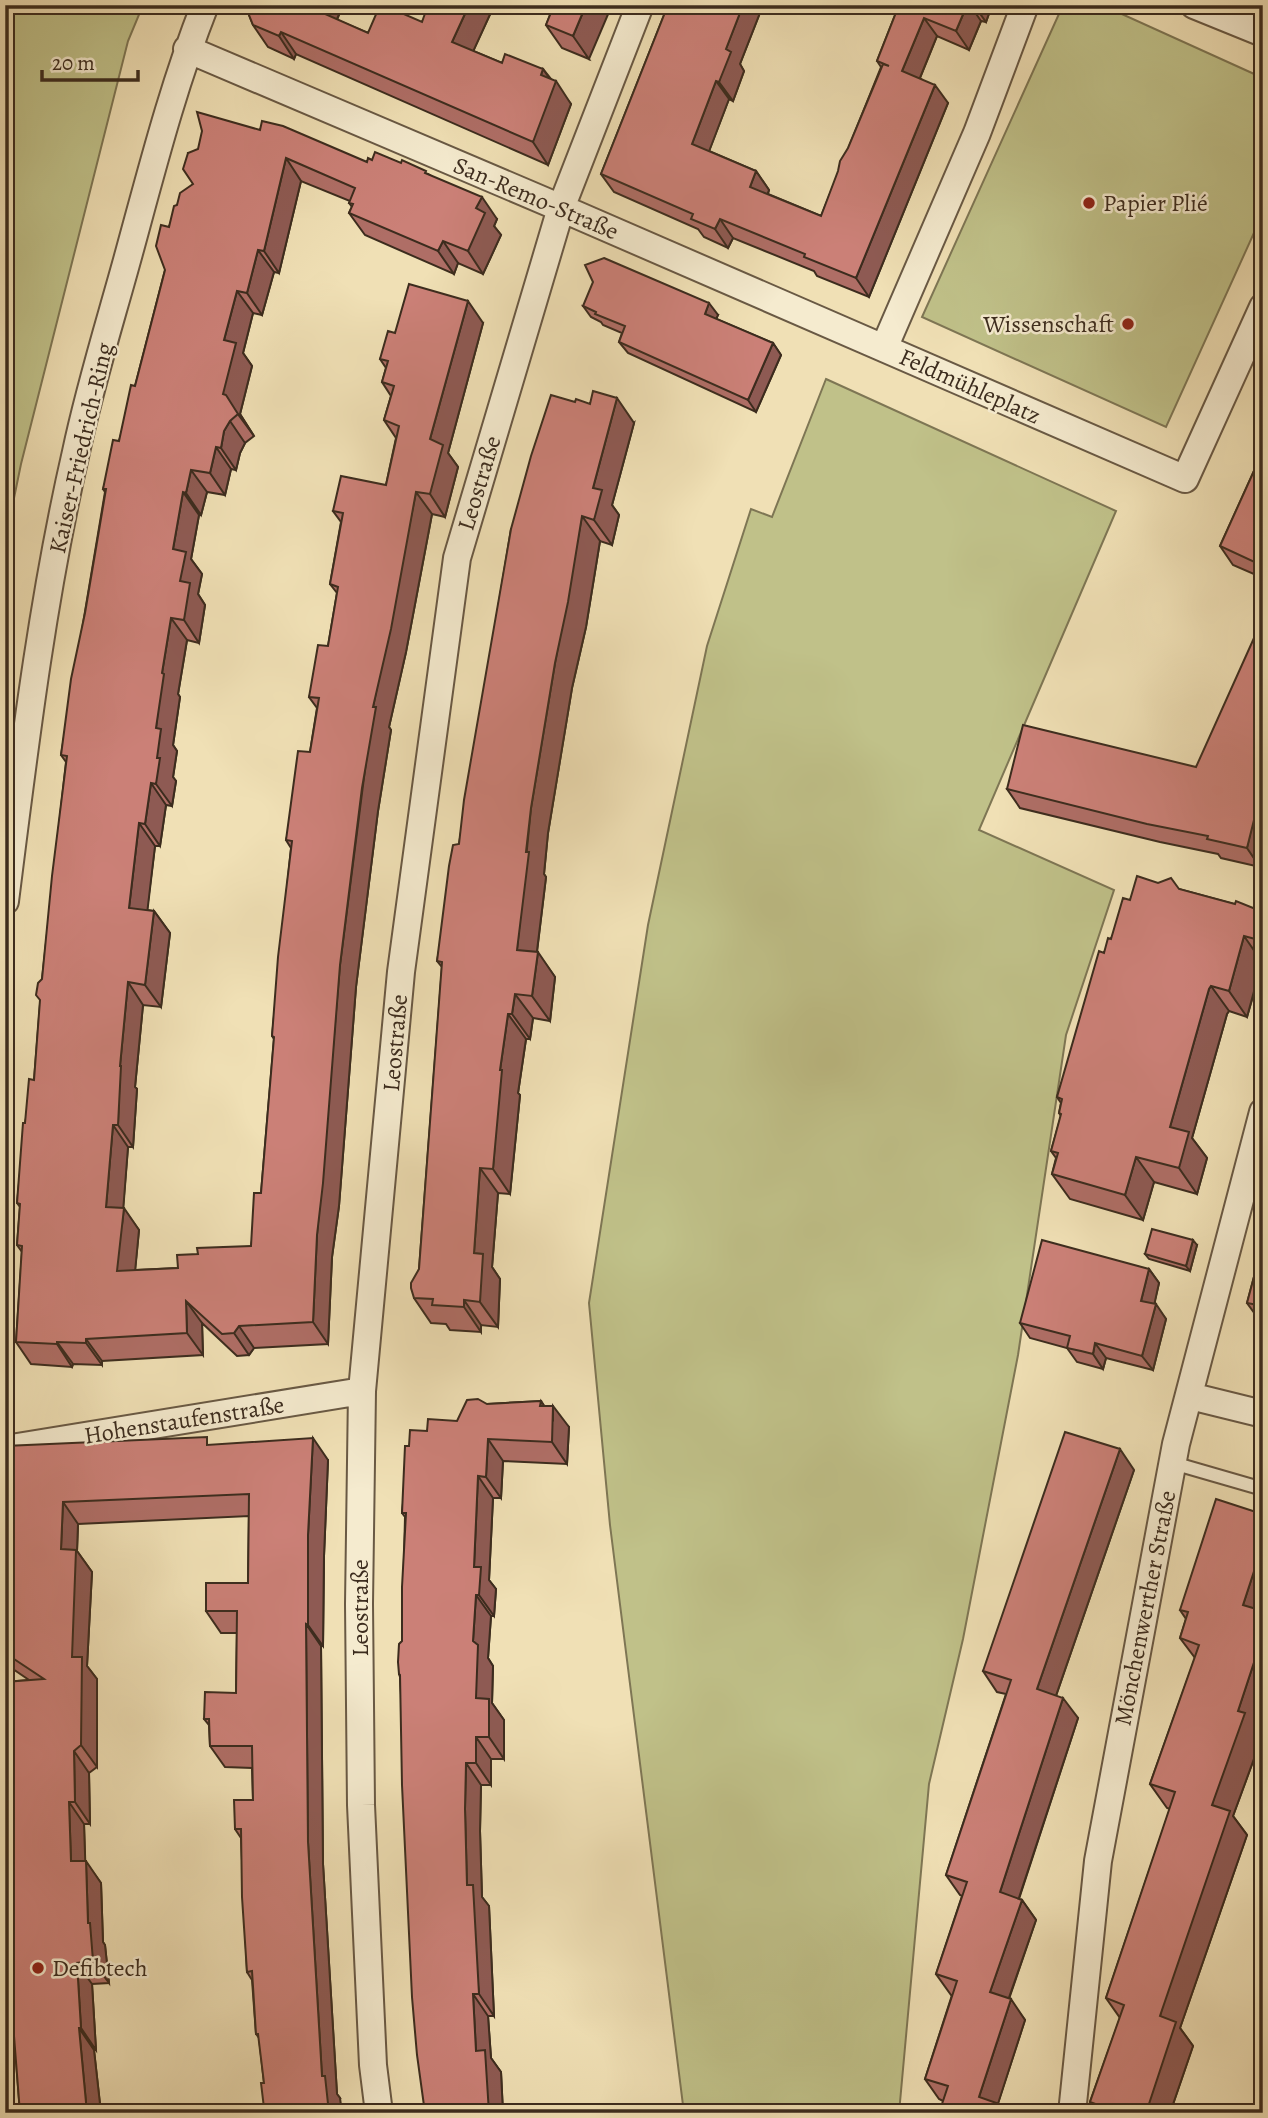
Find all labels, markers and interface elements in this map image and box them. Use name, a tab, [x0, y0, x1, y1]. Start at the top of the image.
scale bar	[42, 38, 138, 82]
text: 20 m	[52, 49, 95, 77]
street label: San-Remo-Straße	[449, 149, 623, 247]
place label: Papier Plié	[1103, 187, 1208, 219]
marker: Papier Plié	[1081, 195, 1097, 211]
place label: Wissenschaft	[982, 308, 1114, 340]
marker: Wissenschaft	[1120, 316, 1136, 332]
street label: Kaiser-Friedrich-Ring	[41, 339, 121, 557]
street label: Feldmühleplatz	[894, 341, 1046, 431]
street label: Leostraße	[449, 432, 509, 534]
street label: Leostraße	[375, 993, 415, 1093]
street label: Hohenstaufenstraße	[82, 1388, 286, 1452]
street label: Mönchenwerther Straße	[1106, 1488, 1184, 1728]
street label: Leostraße	[344, 1559, 376, 1657]
place label: Defibtech	[52, 1952, 148, 1984]
marker: Defibtech	[30, 1960, 46, 1976]

